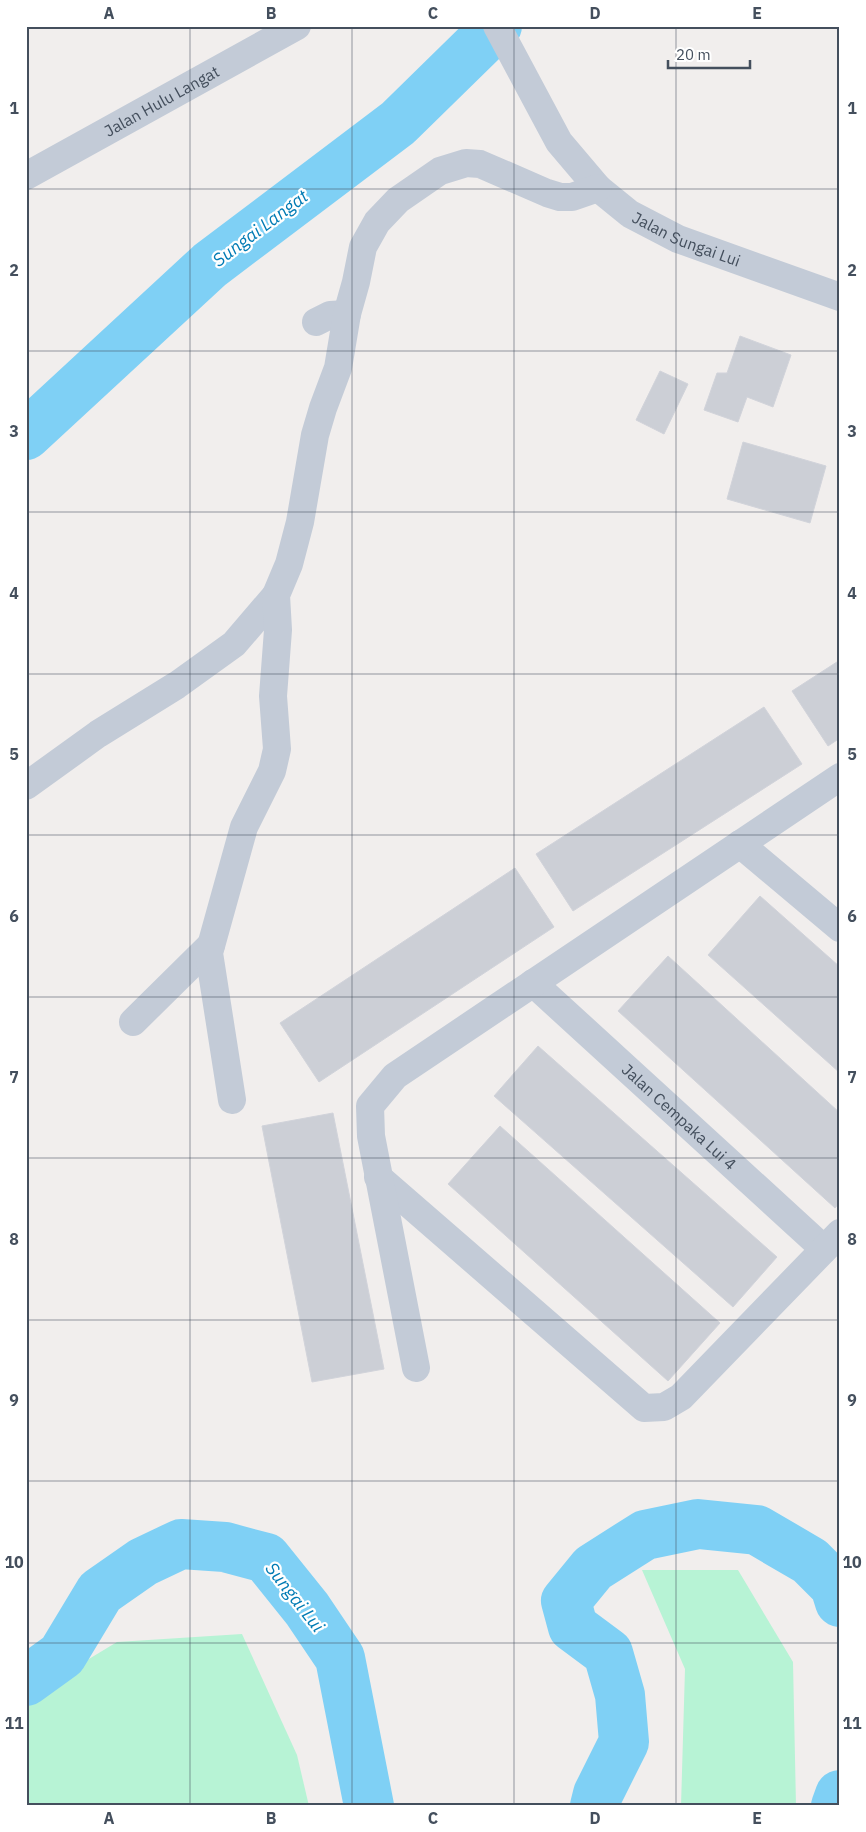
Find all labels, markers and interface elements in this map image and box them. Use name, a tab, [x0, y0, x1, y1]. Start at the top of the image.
text: A	[104, 3, 115, 23]
text: B	[266, 3, 277, 23]
text: C	[428, 3, 438, 23]
text: D	[589, 3, 601, 23]
text: E	[752, 3, 762, 23]
scale bar	[668, 38, 751, 70]
text: 20 m	[676, 45, 711, 64]
street label: Jalan Hulu Langat	[101, 61, 223, 141]
text: 1	[9, 98, 19, 118]
text: 1	[847, 98, 857, 118]
water label: Sungai Langat	[208, 184, 313, 271]
street label: Jalan Sungai Lui	[629, 207, 743, 271]
text: 2	[9, 260, 19, 280]
text: 2	[847, 260, 857, 280]
text: 3	[9, 421, 19, 441]
text: 3	[847, 421, 857, 441]
text: 4	[9, 583, 19, 603]
text: 4	[847, 583, 857, 603]
text: 5	[9, 744, 19, 764]
text: 5	[847, 744, 857, 764]
text: 6	[9, 906, 19, 926]
text: 6	[847, 906, 857, 926]
street label: Jalan Cempaka Lui 4	[618, 1059, 741, 1174]
text: 7	[9, 1067, 19, 1087]
text: 7	[847, 1067, 857, 1087]
text: 8	[9, 1229, 19, 1249]
text: 8	[847, 1229, 857, 1249]
text: 9	[9, 1390, 19, 1410]
text: 9	[847, 1390, 857, 1410]
text: 10	[4, 1552, 24, 1572]
text: 10	[842, 1552, 862, 1572]
water label: Sungai Lui	[260, 1557, 330, 1637]
text: 11	[4, 1713, 24, 1733]
text: 11	[842, 1713, 862, 1733]
text: A	[104, 1808, 115, 1828]
text: B	[266, 1808, 277, 1828]
text: C	[428, 1808, 438, 1828]
text: D	[589, 1808, 601, 1828]
text: E	[752, 1808, 762, 1828]

